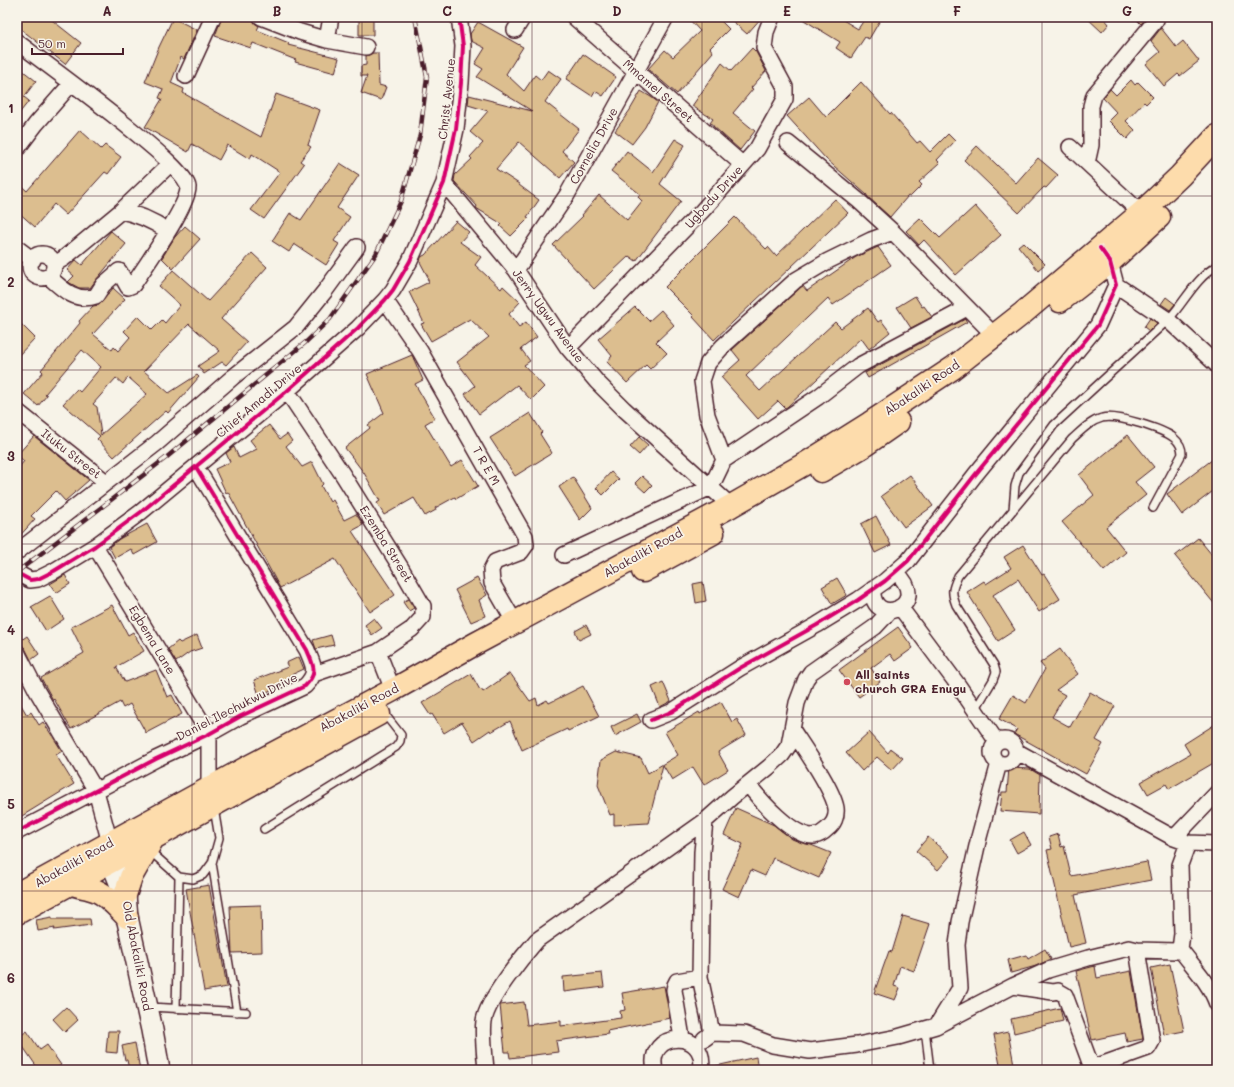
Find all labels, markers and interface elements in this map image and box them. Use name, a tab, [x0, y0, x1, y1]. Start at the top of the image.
text: A	[102, 2, 112, 19]
text: B	[273, 2, 282, 19]
text: C	[442, 2, 452, 19]
text: D	[612, 2, 622, 19]
text: E	[783, 2, 791, 19]
text: F	[953, 2, 961, 19]
text: G	[1122, 2, 1132, 19]
scale bar	[32, 30, 123, 56]
text: 50 m	[38, 35, 66, 51]
street label: Mmamel Street	[620, 55, 697, 125]
street label: Christ Avenue	[434, 58, 458, 140]
text: 1	[8, 99, 14, 116]
street label: Cornelia Drive	[565, 104, 621, 187]
street label: Ugbodu Drive	[681, 161, 746, 231]
street label: Jerry Ugwu Avenue	[509, 265, 588, 366]
text: 2	[7, 273, 15, 290]
street label: Abakaliki Road	[881, 356, 963, 418]
street label: Chief Amadi Drive	[212, 360, 305, 441]
street label: Ituku Street	[38, 425, 105, 482]
street label: T R E M	[470, 443, 504, 488]
text: 3	[7, 447, 15, 464]
street label: Ezemba Street	[357, 502, 417, 585]
street label: Abakaliki Road	[600, 524, 685, 580]
street label: Egbema Lane	[126, 602, 180, 677]
text: 4	[7, 621, 15, 638]
place label: All saints church GRA Enugu	[855, 666, 967, 696]
street label: Daniel Ilechukwu Drive	[173, 669, 300, 744]
marker: All saints church GRA Enugu	[842, 677, 852, 687]
street label: Abakaliki Road	[316, 679, 401, 735]
text: 5	[7, 795, 15, 812]
street label: Abakaliki Road	[31, 834, 116, 890]
street label: Old Abakaliki Road	[119, 899, 157, 1013]
text: 6	[7, 969, 15, 986]

